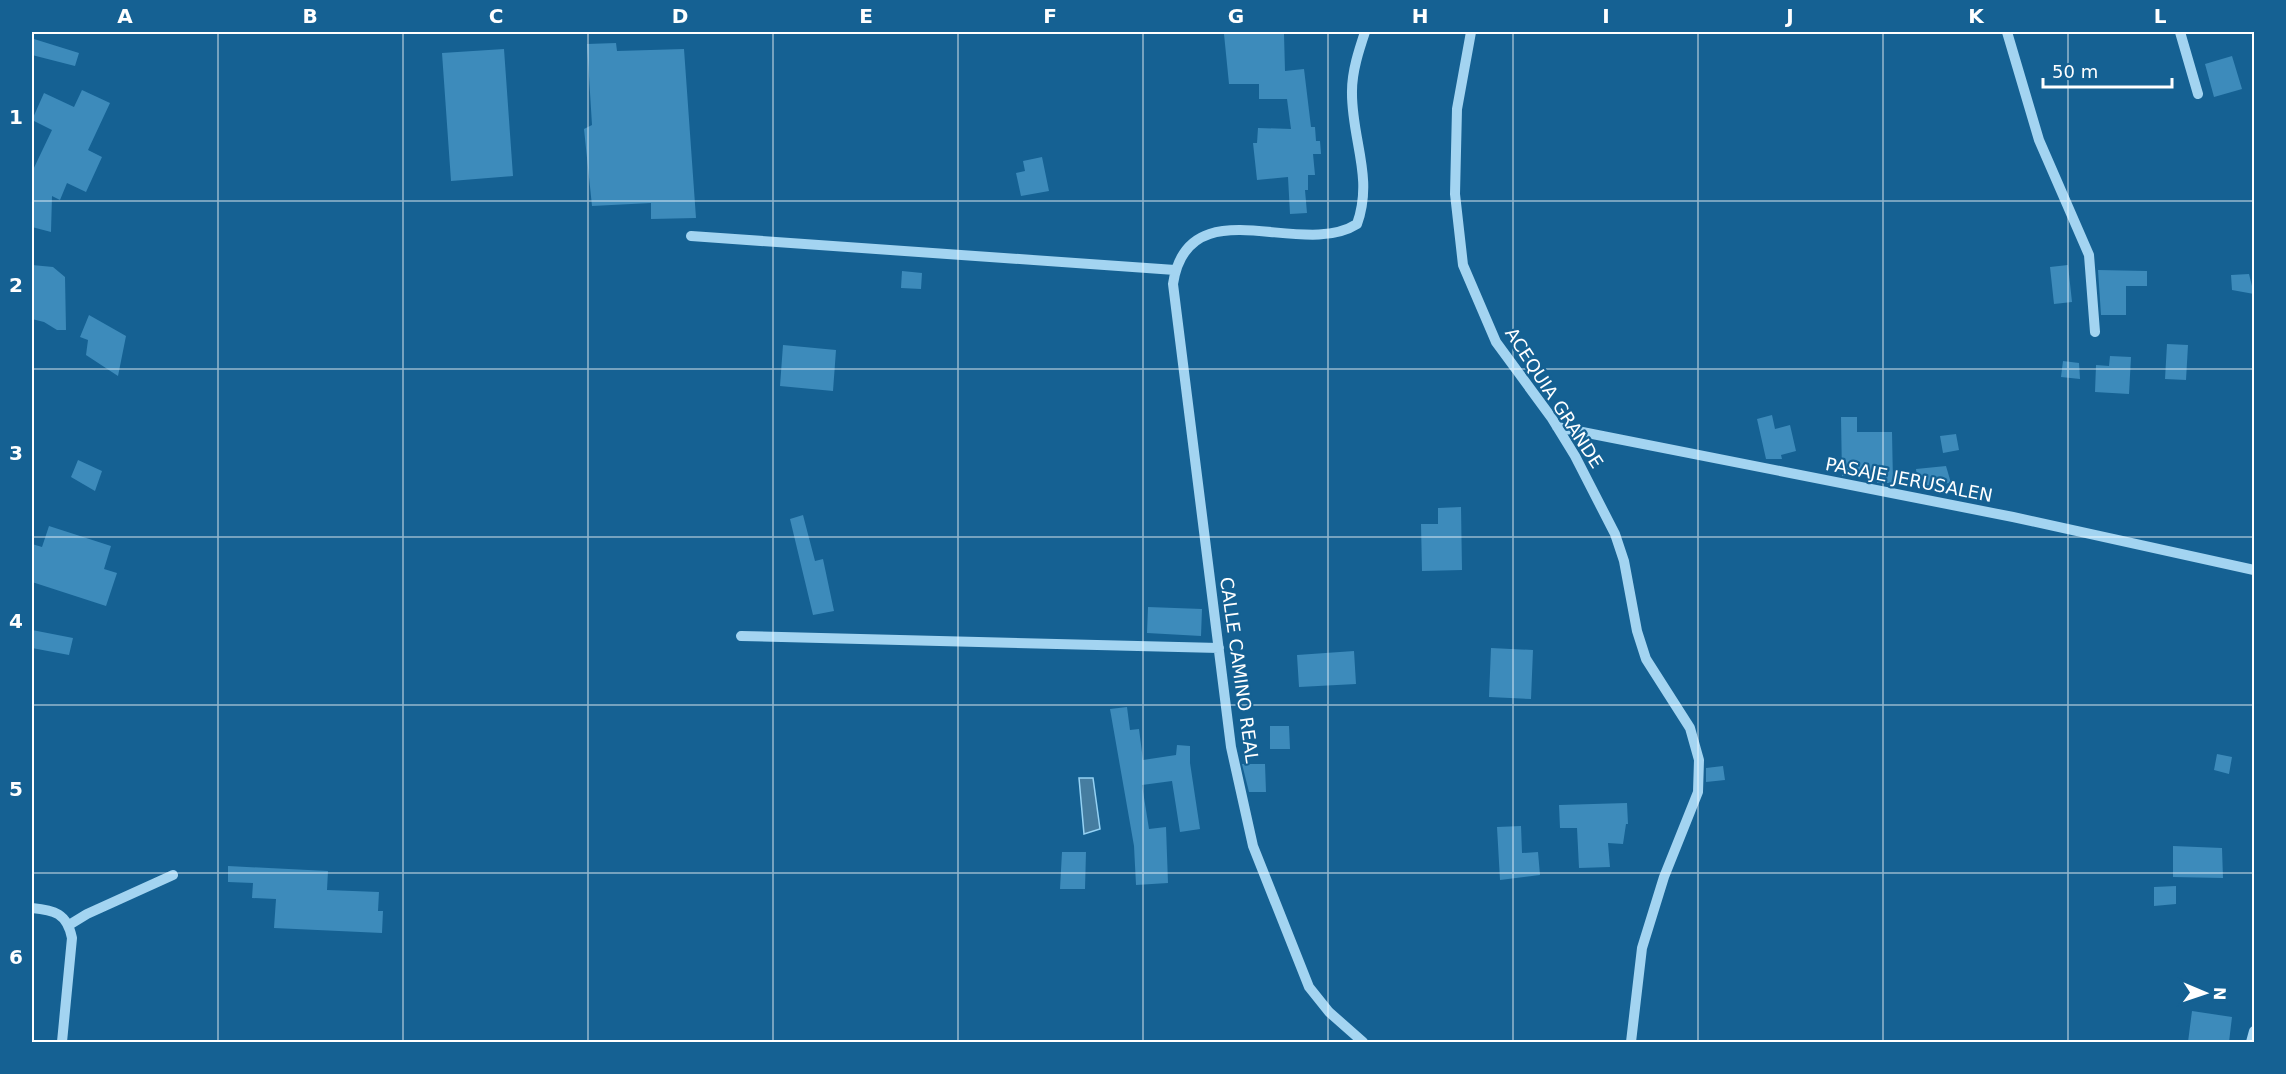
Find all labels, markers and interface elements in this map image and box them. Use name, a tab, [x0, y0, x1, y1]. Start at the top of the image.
text: A	[117, 4, 133, 28]
text: B	[302, 4, 318, 28]
text: C	[489, 4, 503, 28]
text: D	[672, 4, 688, 28]
text: E	[859, 4, 873, 28]
text: F	[1043, 4, 1057, 28]
text: G	[1228, 4, 1244, 28]
text: H	[1412, 4, 1428, 28]
text: I	[1602, 4, 1610, 28]
text: J	[1784, 4, 1794, 28]
text: K	[1968, 4, 1985, 28]
text: L	[2154, 4, 2167, 28]
scale bar	[2043, 51, 2172, 89]
text: 50 m	[2052, 61, 2098, 82]
text: 1	[9, 105, 23, 129]
text: 2	[9, 273, 23, 297]
street label: ACEQUIA GRANDE	[1501, 324, 1608, 472]
text: 3	[9, 441, 23, 465]
street label: PASAJE JERUSALEN	[1824, 453, 1994, 506]
street label: CALLE CAMINO REAL	[1216, 576, 1263, 764]
text: 4	[9, 609, 23, 633]
text: 5	[9, 777, 23, 801]
text: 6	[9, 945, 23, 969]
north arrow	[2175, 963, 2235, 1023]
text: N	[2210, 986, 2229, 1001]

